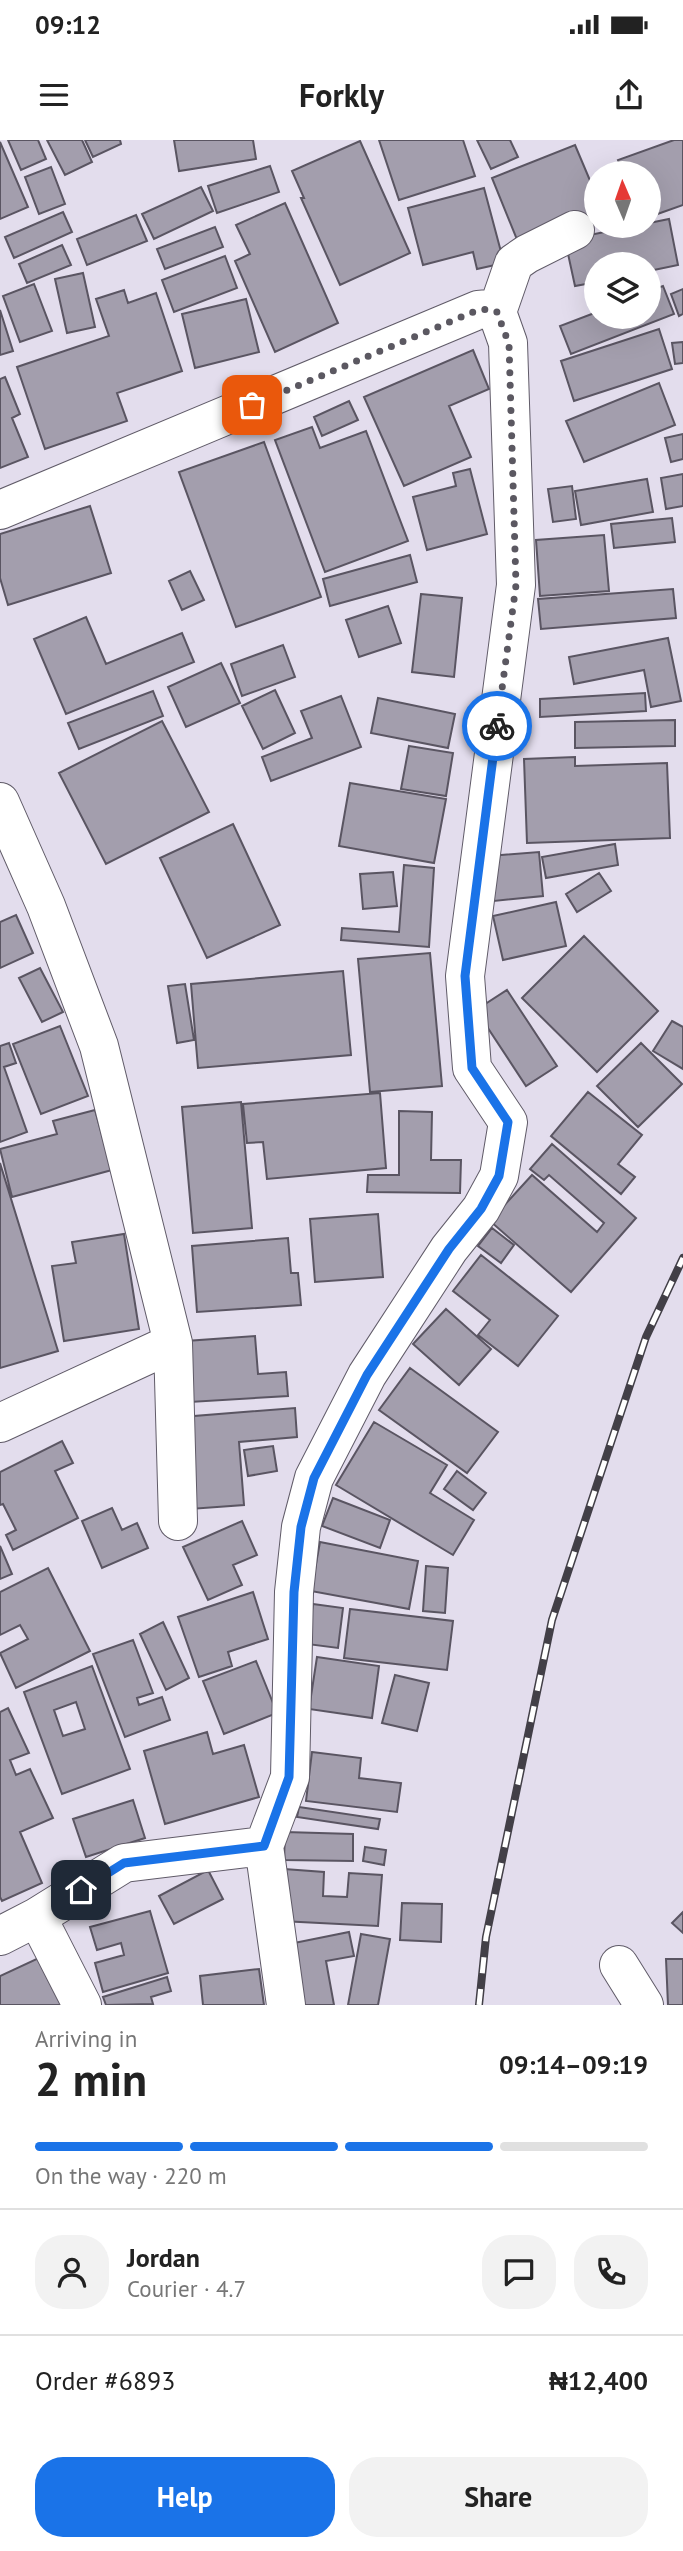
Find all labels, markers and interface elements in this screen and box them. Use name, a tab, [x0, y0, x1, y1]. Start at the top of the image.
text: 09:12	[35, 8, 101, 41]
text: Forkly	[299, 74, 384, 116]
icon: menu	[35, 76, 73, 114]
icon: share	[610, 76, 648, 114]
north arrow	[584, 161, 662, 238]
map controls	[584, 161, 661, 329]
button: layers	[584, 252, 661, 329]
pin	[222, 375, 282, 435]
icon: bag	[233, 386, 271, 424]
courier	[462, 691, 532, 761]
icon: bike	[478, 707, 516, 745]
pin	[51, 1860, 111, 1920]
icon: home	[62, 1871, 100, 1909]
text: Arriving in	[35, 2024, 137, 2053]
text: 09:14–09:19	[499, 2048, 648, 2081]
text: 2 min	[35, 2049, 147, 2109]
text: On the way · 220 m	[35, 2161, 227, 2190]
button: person	[35, 2235, 109, 2309]
button: chat	[482, 2235, 556, 2309]
button: phone	[574, 2235, 648, 2309]
text: Jordan	[127, 2241, 200, 2274]
text: Courier · 4.7	[127, 2274, 246, 2303]
text: Order #6893	[35, 2364, 175, 2397]
text: ₦12,400	[549, 2364, 648, 2397]
button: Help	[35, 2457, 335, 2537]
button: Share	[349, 2457, 648, 2537]

